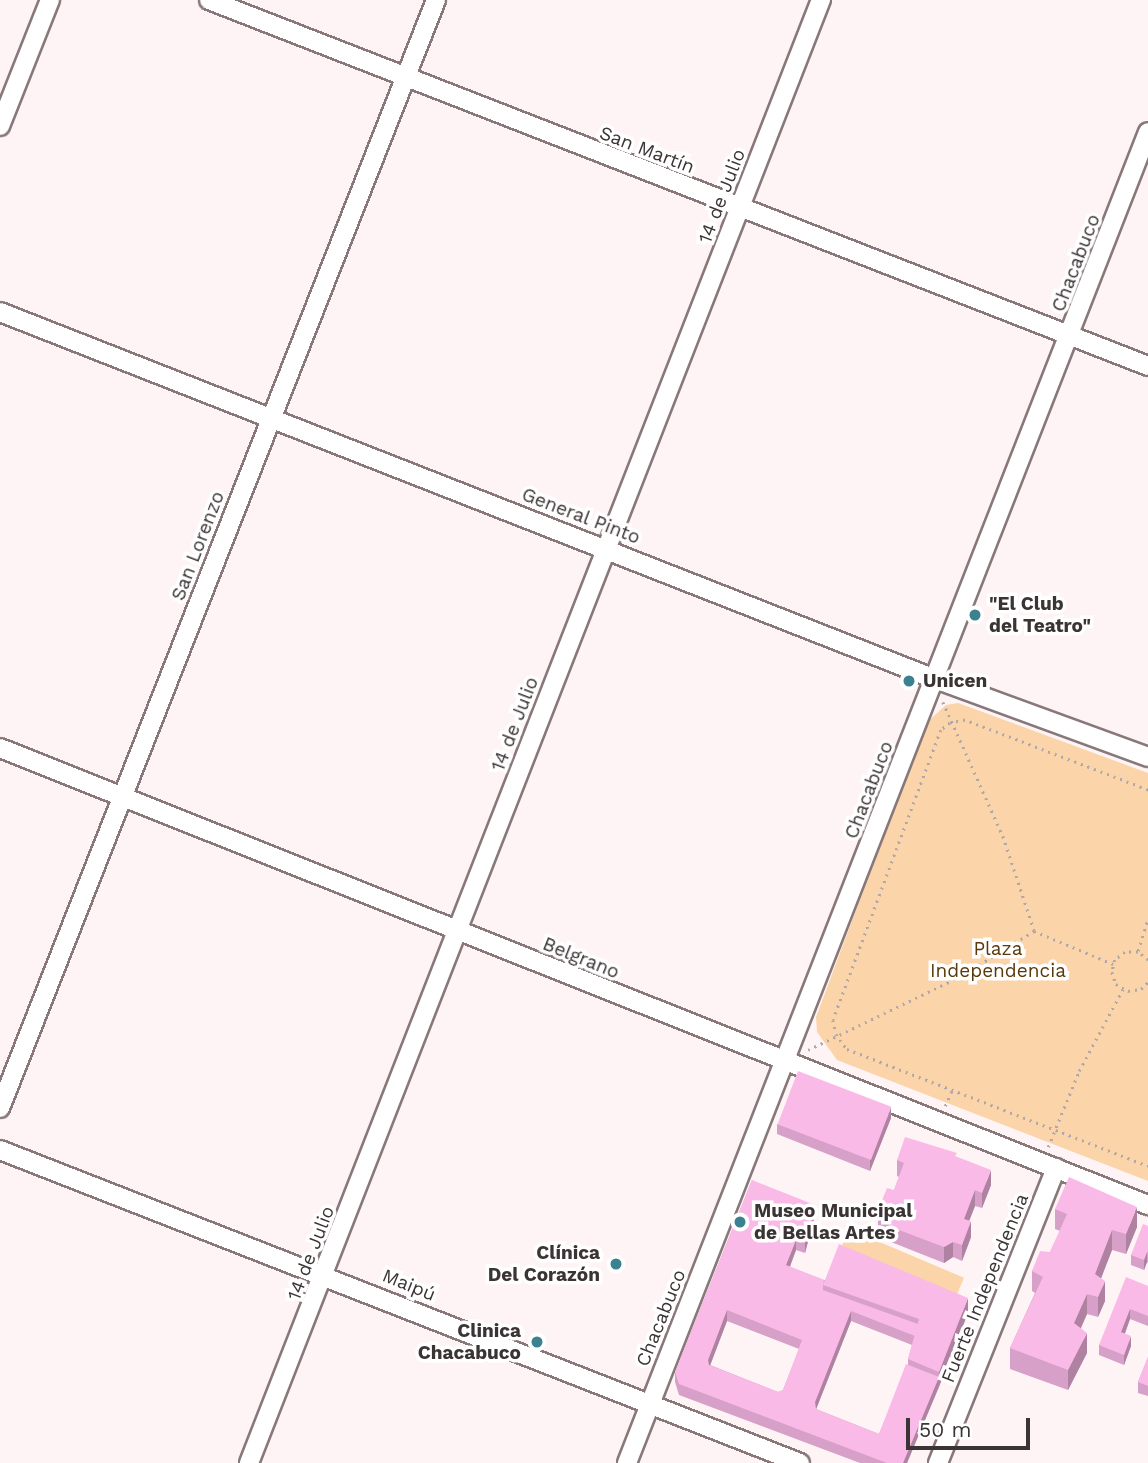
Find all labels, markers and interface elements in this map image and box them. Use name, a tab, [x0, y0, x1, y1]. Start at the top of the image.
street label: San Martín	[596, 121, 698, 179]
street label: 14 de Julio	[694, 146, 750, 246]
street label: Chacabuco	[1047, 211, 1105, 315]
street label: General Pinto	[518, 483, 644, 549]
street label: San Lorenzo	[167, 488, 229, 604]
place label: "El Club del Teatro"	[989, 593, 1092, 637]
marker: "El Club del Teatro"	[967, 607, 983, 623]
place label: Unicen	[923, 670, 987, 692]
marker: Unicen	[901, 673, 917, 689]
street label: 14 de Julio	[487, 674, 543, 774]
street label: Chacabuco	[840, 738, 898, 842]
street label: Belgrano	[539, 932, 623, 984]
park label: Plaza Independencia	[930, 938, 1066, 982]
street label: Fuerte Independencia	[937, 1190, 1033, 1386]
place label: Museo Municipal de Bellas Artes	[754, 1200, 913, 1244]
street label: 14 de Julio	[283, 1203, 339, 1303]
marker: Museo Municipal de Bellas Artes	[732, 1214, 748, 1230]
place label: Clínica Del Corazón	[487, 1242, 600, 1286]
marker: Clínica Del Corazón	[606, 1254, 626, 1274]
street label: Maipú	[379, 1264, 439, 1306]
street label: Chacabuco	[631, 1266, 691, 1370]
place label: Clinica Chacabuco	[418, 1320, 521, 1364]
marker: Clinica Chacabuco	[527, 1332, 547, 1352]
scale bar	[910, 1404, 1034, 1448]
text: 50 m	[919, 1417, 971, 1442]

